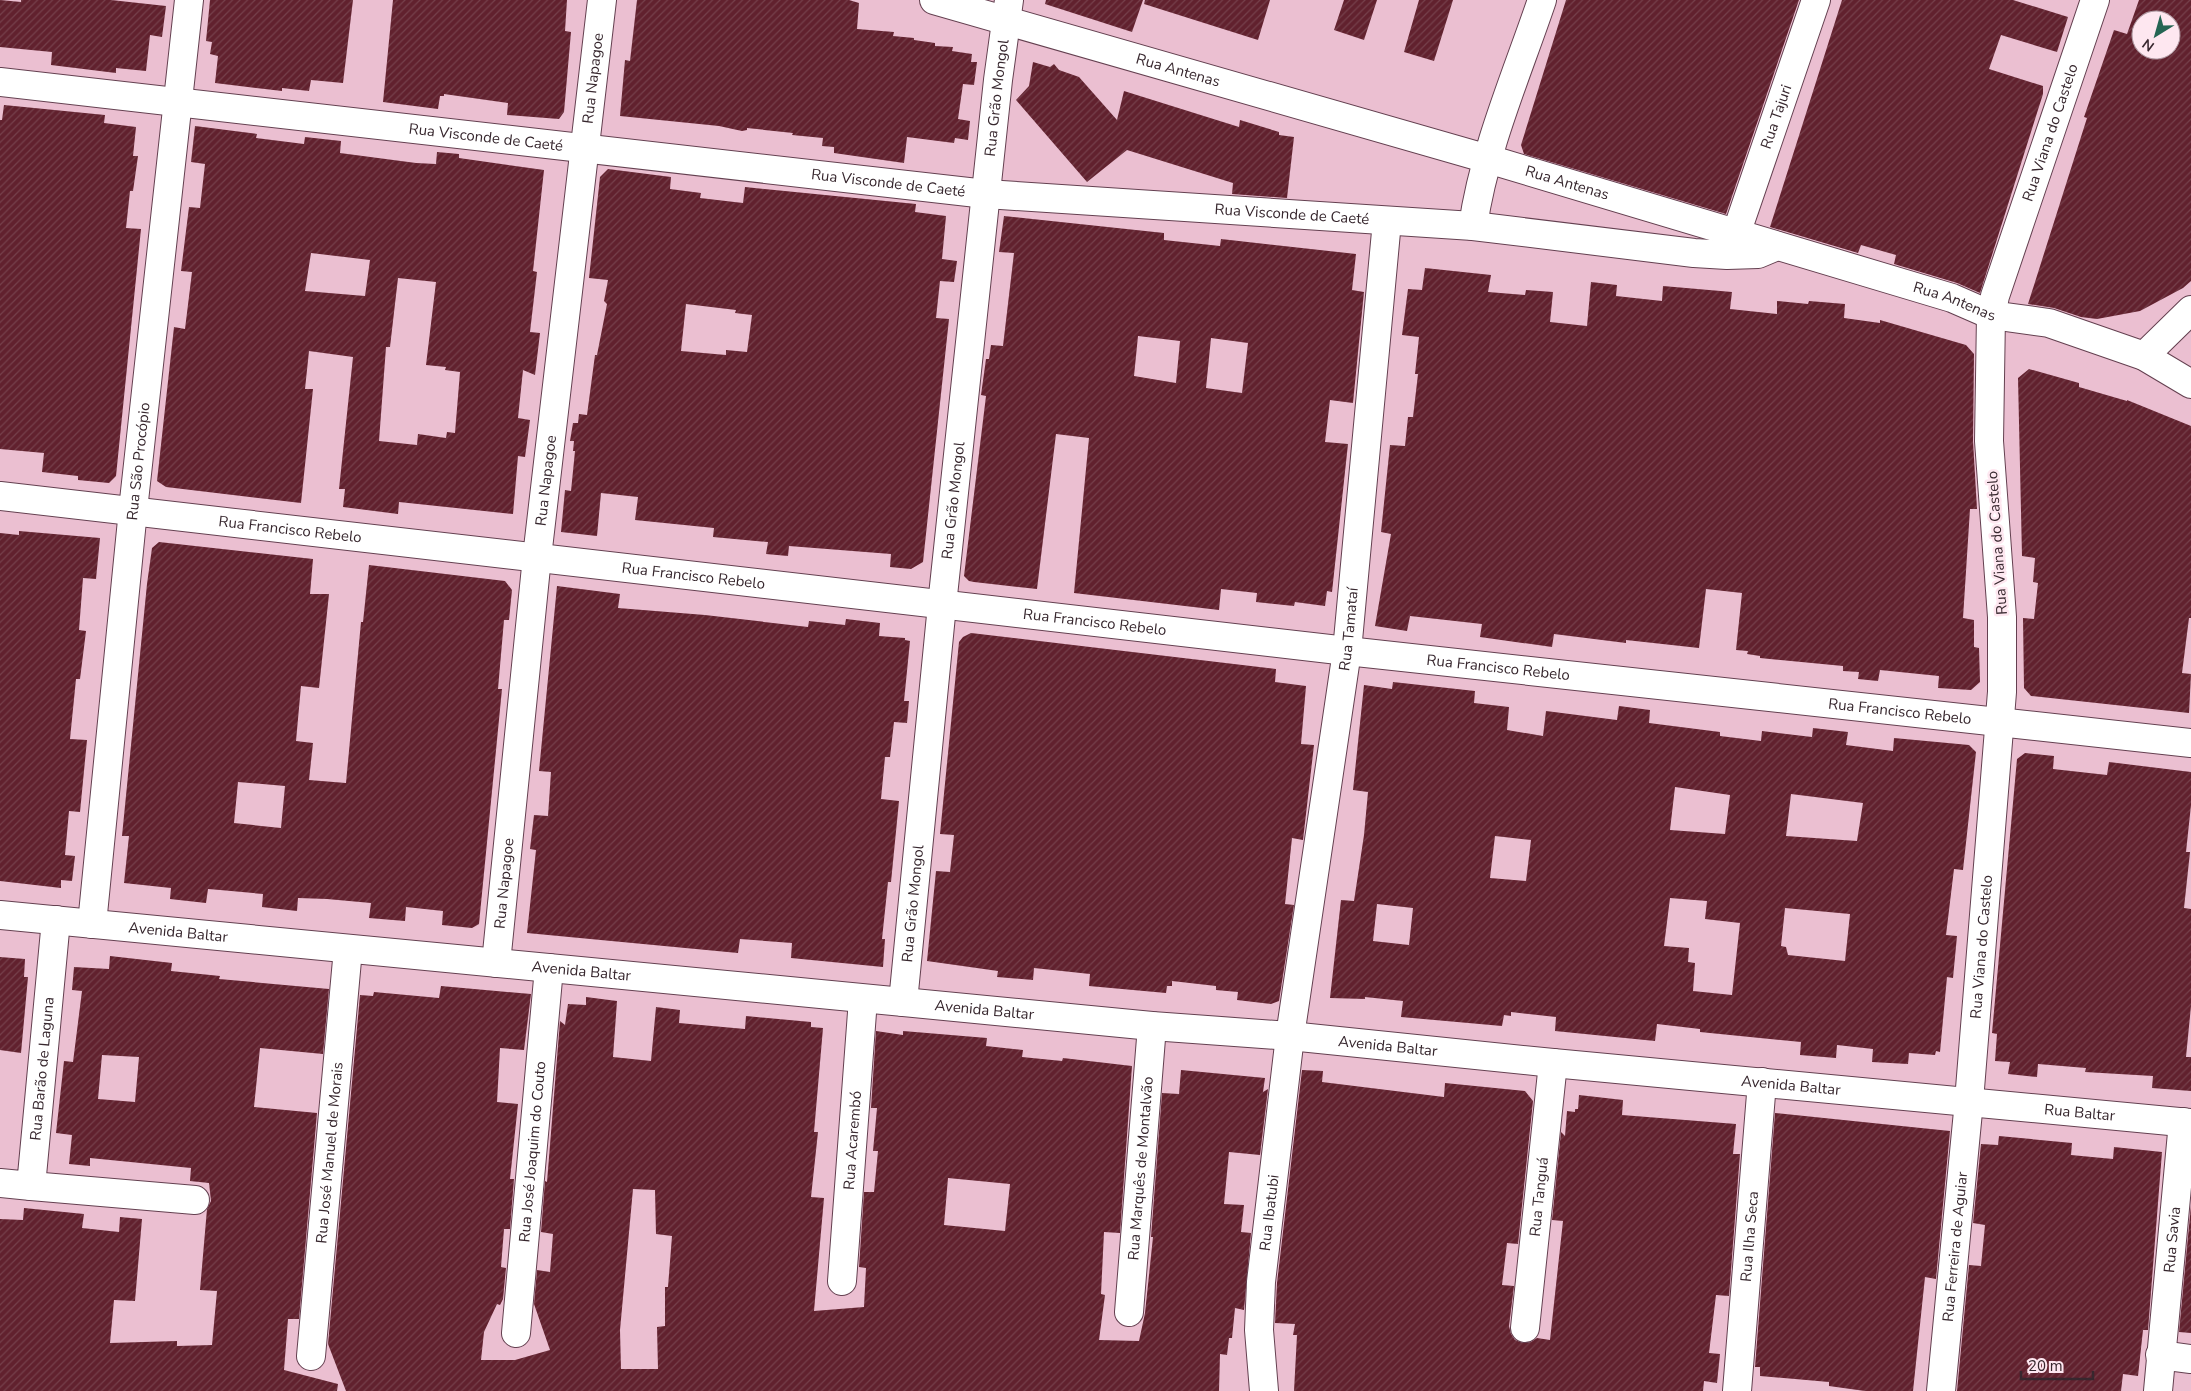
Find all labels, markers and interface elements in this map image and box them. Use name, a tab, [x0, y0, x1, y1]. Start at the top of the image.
north arrow	[2131, 10, 2181, 60]
street label: Rua Napagoe	[578, 32, 608, 125]
text: N	[2139, 34, 2158, 56]
street label: Rua Grão Mongol	[980, 37, 1014, 157]
street label: Rua Antenas	[1134, 49, 1223, 92]
street label: Rua Viana do Castelo	[2018, 61, 2083, 204]
street label: Rua Tajuri	[1756, 82, 1796, 152]
street label: Rua Visconde de Caeté	[408, 118, 564, 156]
street label: Rua Antenas	[1523, 161, 1612, 205]
street label: Rua Visconde de Caeté	[810, 164, 967, 202]
street label: Rua Visconde de Caeté	[1214, 199, 1370, 229]
street label: Rua Antenas	[1911, 277, 1996, 325]
street label: Rua São Procópio	[122, 401, 155, 521]
street label: Rua Napagoe	[531, 434, 561, 527]
street label: Rua Grão Mongol	[937, 440, 969, 560]
street label: Rua Viana do Castelo	[1982, 470, 2012, 616]
street label: Rua Francisco Rebelo	[217, 511, 363, 548]
street label: Rua Francisco Rebelo	[621, 558, 766, 594]
street label: Rua Tamataí	[1334, 585, 1363, 672]
street label: Rua Francisco Rebelo	[1022, 604, 1168, 640]
street label: Rua Francisco Rebelo	[1426, 650, 1571, 685]
street label: Rua Francisco Rebelo	[1827, 694, 1973, 729]
street label: Rua Napagoe	[490, 837, 519, 930]
street label: Rua Grão Mongol	[897, 843, 928, 963]
street label: Rua Viana do Castelo	[1966, 874, 1997, 1020]
street label: Avenida Baltar	[128, 917, 229, 947]
street label: Avenida Baltar	[531, 956, 633, 986]
street label: Avenida Baltar	[934, 995, 1036, 1025]
street label: Rua Barão de Laguna	[25, 996, 59, 1141]
street label: Avenida Baltar	[1337, 1031, 1439, 1061]
street label: Rua José Joaquim do Couto	[514, 1060, 551, 1243]
street label: Rua José Manuel de Morais	[311, 1061, 348, 1245]
street label: Avenida Baltar	[1740, 1071, 1842, 1100]
street label: Rua Marquês de Montalvão	[1123, 1076, 1158, 1261]
street label: Rua Acarembó	[839, 1090, 866, 1191]
street label: Rua Baltar	[2043, 1099, 2117, 1126]
street label: Rua Tanguá	[1525, 1156, 1553, 1237]
street label: Rua Ferreira de Aguiar	[1938, 1170, 1972, 1323]
street label: Rua Ibatubi	[1255, 1173, 1284, 1252]
street label: Rua Ilha Seca	[1736, 1190, 1763, 1283]
street label: Rua Savia	[2159, 1206, 2185, 1274]
scale bar	[2021, 1348, 2094, 1380]
text: 20 m	[2028, 1356, 2063, 1376]

